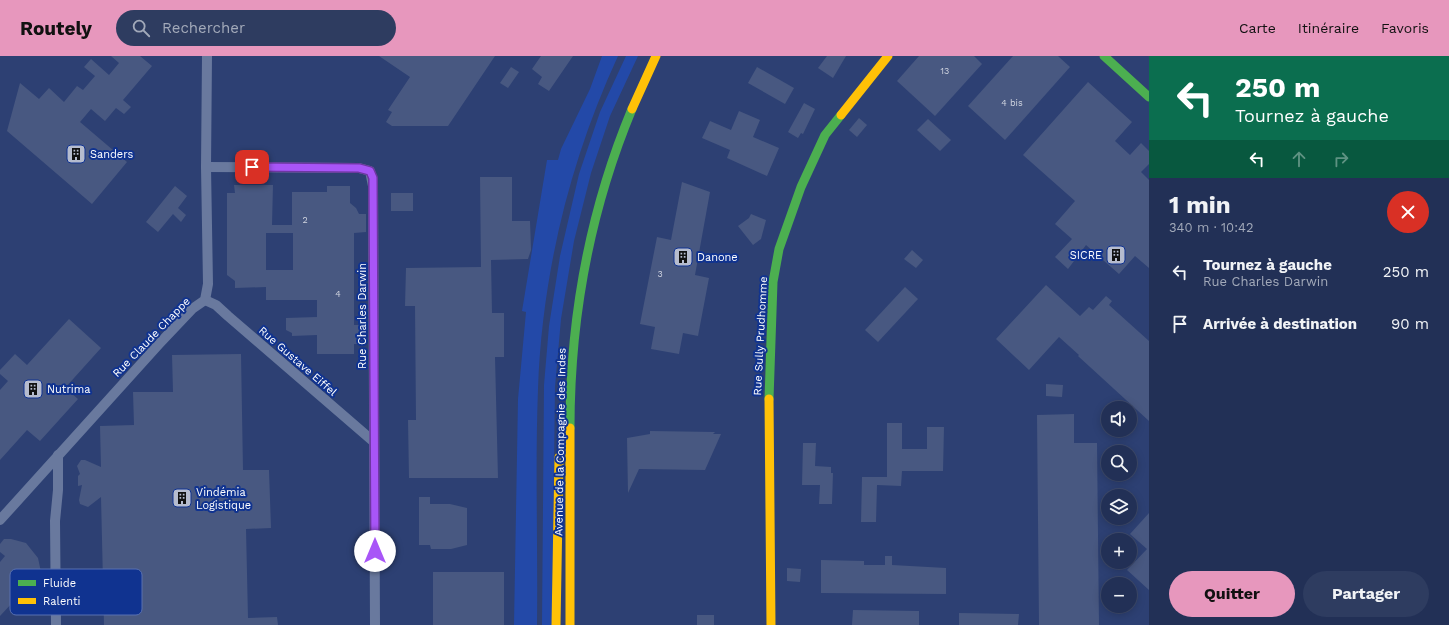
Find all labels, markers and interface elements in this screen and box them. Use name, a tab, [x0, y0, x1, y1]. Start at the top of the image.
search box	[116, 10, 396, 46]
text: Routely	[20, 17, 92, 40]
icon: search	[130, 17, 152, 39]
text: Rechercher	[162, 19, 245, 37]
text: Carte	[1239, 20, 1276, 36]
text: Itinéraire	[1298, 20, 1359, 36]
text: Favoris	[1381, 20, 1429, 36]
house number: 13	[941, 66, 949, 76]
text: 250 m	[1235, 71, 1320, 104]
icon: left	[1169, 72, 1221, 124]
house number: 4 bis	[1001, 98, 1023, 108]
text: Tournez à gauche	[1235, 105, 1389, 126]
building icon: Sanders	[65, 143, 87, 165]
place label: Sanders	[90, 148, 133, 161]
icon: left	[1246, 148, 1268, 170]
icon: ahead	[1288, 148, 1310, 170]
icon: right	[1330, 148, 1352, 170]
pin	[235, 150, 269, 184]
icon: arrive	[241, 156, 263, 178]
text: 1 min	[1169, 191, 1231, 219]
button: close	[1387, 191, 1429, 233]
house number: 2	[302, 215, 308, 225]
text: 340 m · 10:42	[1169, 220, 1254, 235]
building icon: SICRE	[1105, 244, 1127, 266]
building icon: Danone	[672, 246, 694, 268]
place label: SICRE	[1070, 249, 1102, 262]
place label: Danone	[697, 251, 738, 264]
text: Tournez à gauche	[1203, 256, 1332, 274]
icon: left	[1169, 261, 1191, 283]
street label: Rue Charles Darwin	[356, 263, 369, 369]
text: 250 m	[1383, 263, 1429, 281]
house number: 3	[657, 269, 663, 279]
text: Rue Charles Darwin	[1203, 274, 1328, 289]
street label: Rue Sully Prudhomme	[751, 276, 770, 396]
house number: 4	[335, 289, 341, 299]
street label: Rue Claude Chappe	[110, 295, 193, 380]
icon: arrive	[1169, 313, 1191, 335]
text: Arrivée à destination	[1203, 315, 1357, 333]
text: 90 m	[1391, 315, 1429, 333]
street label: Rue Gustave Eiffel	[256, 324, 340, 399]
street label: Avenue de la Compagnie des Indes	[552, 348, 569, 536]
building icon: Nutrima	[22, 378, 44, 400]
place label: Nutrima	[47, 383, 91, 396]
map controls	[1101, 401, 1137, 613]
button: sound	[1101, 401, 1137, 437]
button: search	[1101, 445, 1137, 481]
place label: Vindémia Logistique	[196, 486, 251, 512]
building icon: Vindémia Logistique	[171, 487, 193, 509]
button: layers	[1101, 489, 1137, 525]
position arrow	[354, 530, 396, 572]
button: +	[1101, 533, 1137, 569]
legend	[10, 569, 142, 615]
button: Quitter	[1169, 571, 1295, 617]
button: Partager	[1303, 571, 1429, 617]
text: Fluide	[43, 577, 76, 590]
button: −	[1101, 577, 1137, 613]
text: Ralenti	[43, 595, 81, 608]

